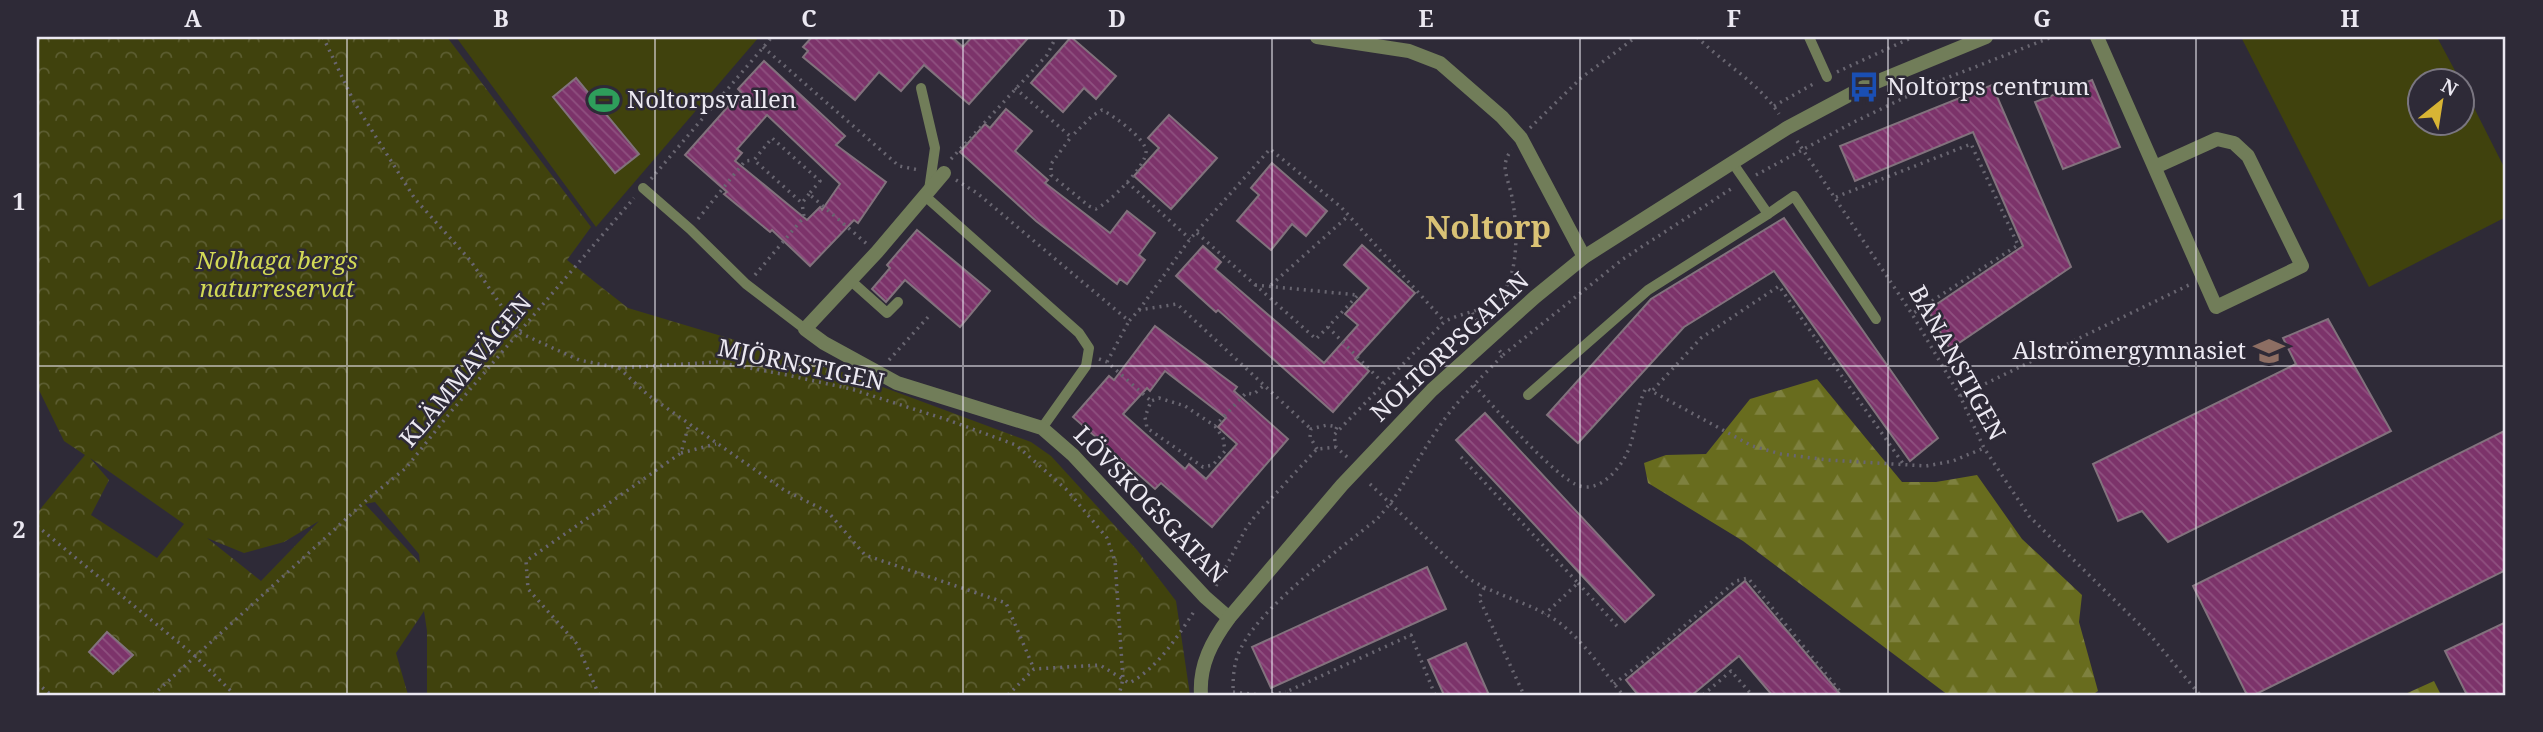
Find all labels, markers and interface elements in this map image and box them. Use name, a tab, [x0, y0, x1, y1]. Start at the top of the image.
text: A	[184, 2, 202, 34]
text: B	[493, 2, 509, 34]
text: C	[801, 2, 817, 34]
text: D	[1108, 2, 1126, 34]
text: E	[1418, 2, 1434, 34]
text: F	[1727, 2, 1741, 34]
text: G	[2033, 2, 2051, 34]
text: H	[2341, 2, 2360, 34]
north arrow	[2406, 66, 2476, 136]
place label: Noltorps centrum	[1887, 69, 2090, 102]
bus stop icon: Noltorps centrum	[1847, 70, 1881, 104]
text: N	[2437, 72, 2463, 102]
place label: Noltorpsvallen	[627, 82, 796, 115]
sports icon: Noltorpsvallen	[587, 83, 621, 117]
text: 1	[13, 185, 26, 217]
district label: Noltorp	[1425, 205, 1551, 248]
park label: Nolhaga bergs naturreservat	[195, 243, 358, 304]
street label: NOLTORPSGATAN	[1362, 264, 1536, 428]
street label: BANANSTIGEN	[1902, 279, 2014, 446]
street label: KLÄMMAVÄGEN	[391, 287, 539, 453]
street label: MJÖRNSTIGEN	[715, 330, 888, 397]
place label: Alströmergymnasiet	[2012, 333, 2246, 366]
school or university icon: Alströmergymnasiet	[2252, 334, 2286, 368]
street label: LÖVSKOGSGATAN	[1067, 418, 1235, 590]
text: 2	[13, 513, 26, 545]

